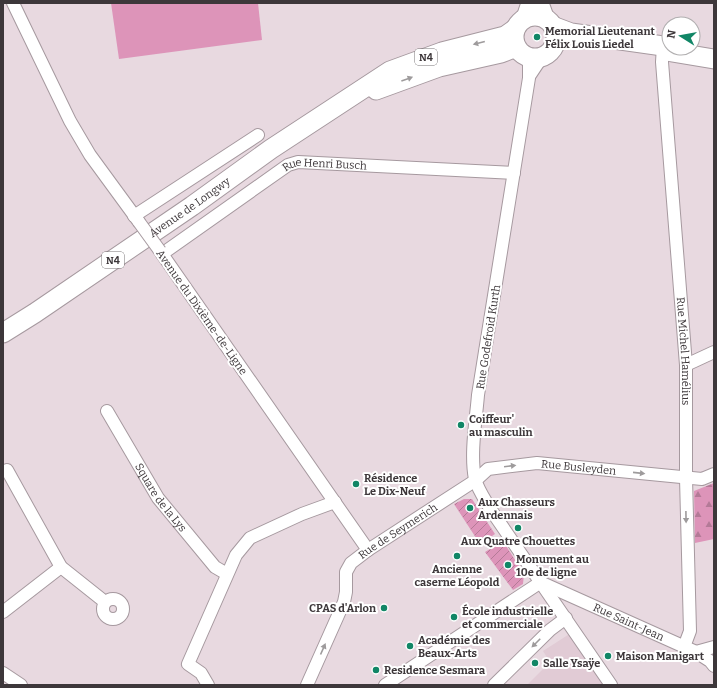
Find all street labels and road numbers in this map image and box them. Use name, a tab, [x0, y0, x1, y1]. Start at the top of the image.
road number: N4	[415, 49, 437, 65]
street label: Rue Henri Busch	[280, 156, 367, 174]
street label: Avenue de Longwy	[147, 175, 233, 240]
street label: Avenue du Dixième-de-Ligne	[153, 247, 250, 377]
road number: N4	[102, 252, 124, 268]
street label: Rue Godefroid Kurth	[474, 284, 503, 390]
street label: Rue Michel Hamélius	[674, 296, 692, 405]
street label: Rue Busleyden	[541, 457, 617, 478]
street label: Square de la Lys	[132, 461, 189, 535]
street label: Rue de Seymerich	[356, 501, 440, 562]
street label: Rue Saint-Jean	[591, 601, 666, 644]

